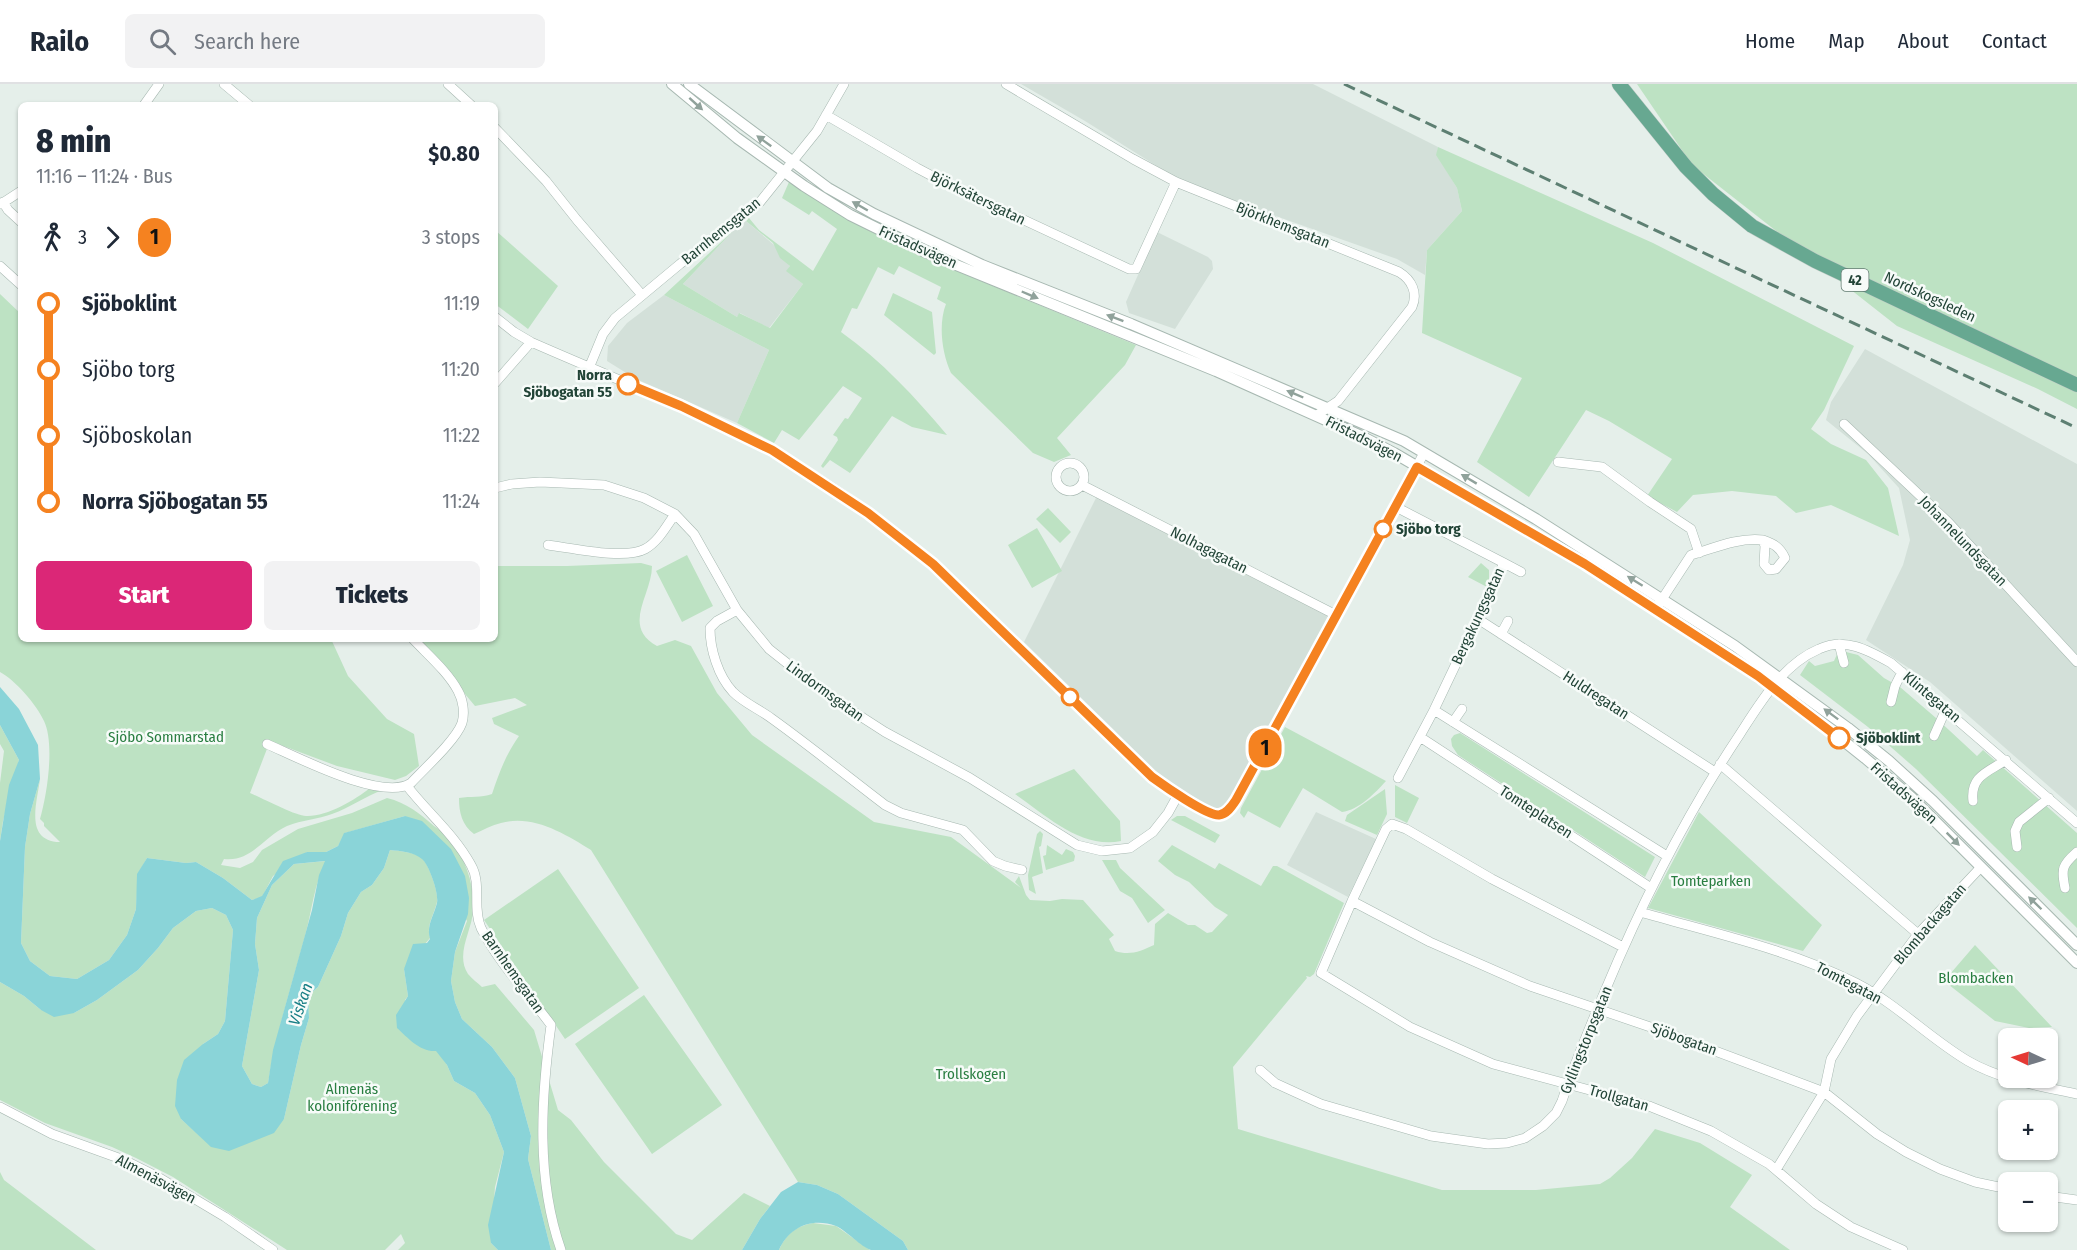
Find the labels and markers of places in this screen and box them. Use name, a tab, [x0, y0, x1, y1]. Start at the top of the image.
place label: Norra Sjöbogatan 55	[523, 366, 613, 401]
marker: Norra Sjöbogatan 55	[617, 373, 639, 395]
marker: Sjöbo torg	[1374, 520, 1392, 538]
place label: Sjöbo torg	[1396, 520, 1461, 538]
unlabelled marker	[1061, 688, 1079, 706]
marker: Sjöboklint	[1828, 727, 1850, 749]
place label: Sjöboklint	[1856, 729, 1921, 747]

